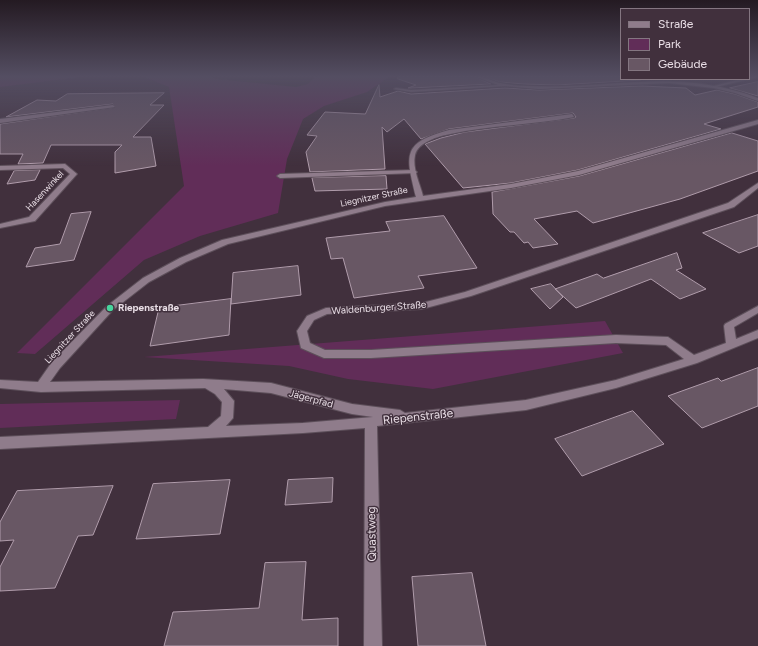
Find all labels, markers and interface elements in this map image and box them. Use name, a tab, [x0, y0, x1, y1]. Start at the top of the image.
legend	[620, 8, 750, 80]
text: Straße	[658, 17, 693, 31]
text: Park	[658, 37, 681, 51]
text: Gebäude	[658, 57, 707, 71]
street label: Hasenwinkel	[24, 169, 66, 213]
street label: Liegnitzer Straße	[339, 185, 409, 209]
street label: Waldenburger Straße	[331, 299, 427, 317]
place label: Riepenstraße	[118, 302, 179, 314]
marker: Riepenstraße	[105, 303, 115, 313]
street label: Liegnitzer Straße	[43, 308, 97, 366]
street label: Jägerpfad	[287, 387, 335, 411]
street label: Riepenstraße	[382, 406, 454, 428]
street label: Quastweg	[364, 506, 380, 562]

